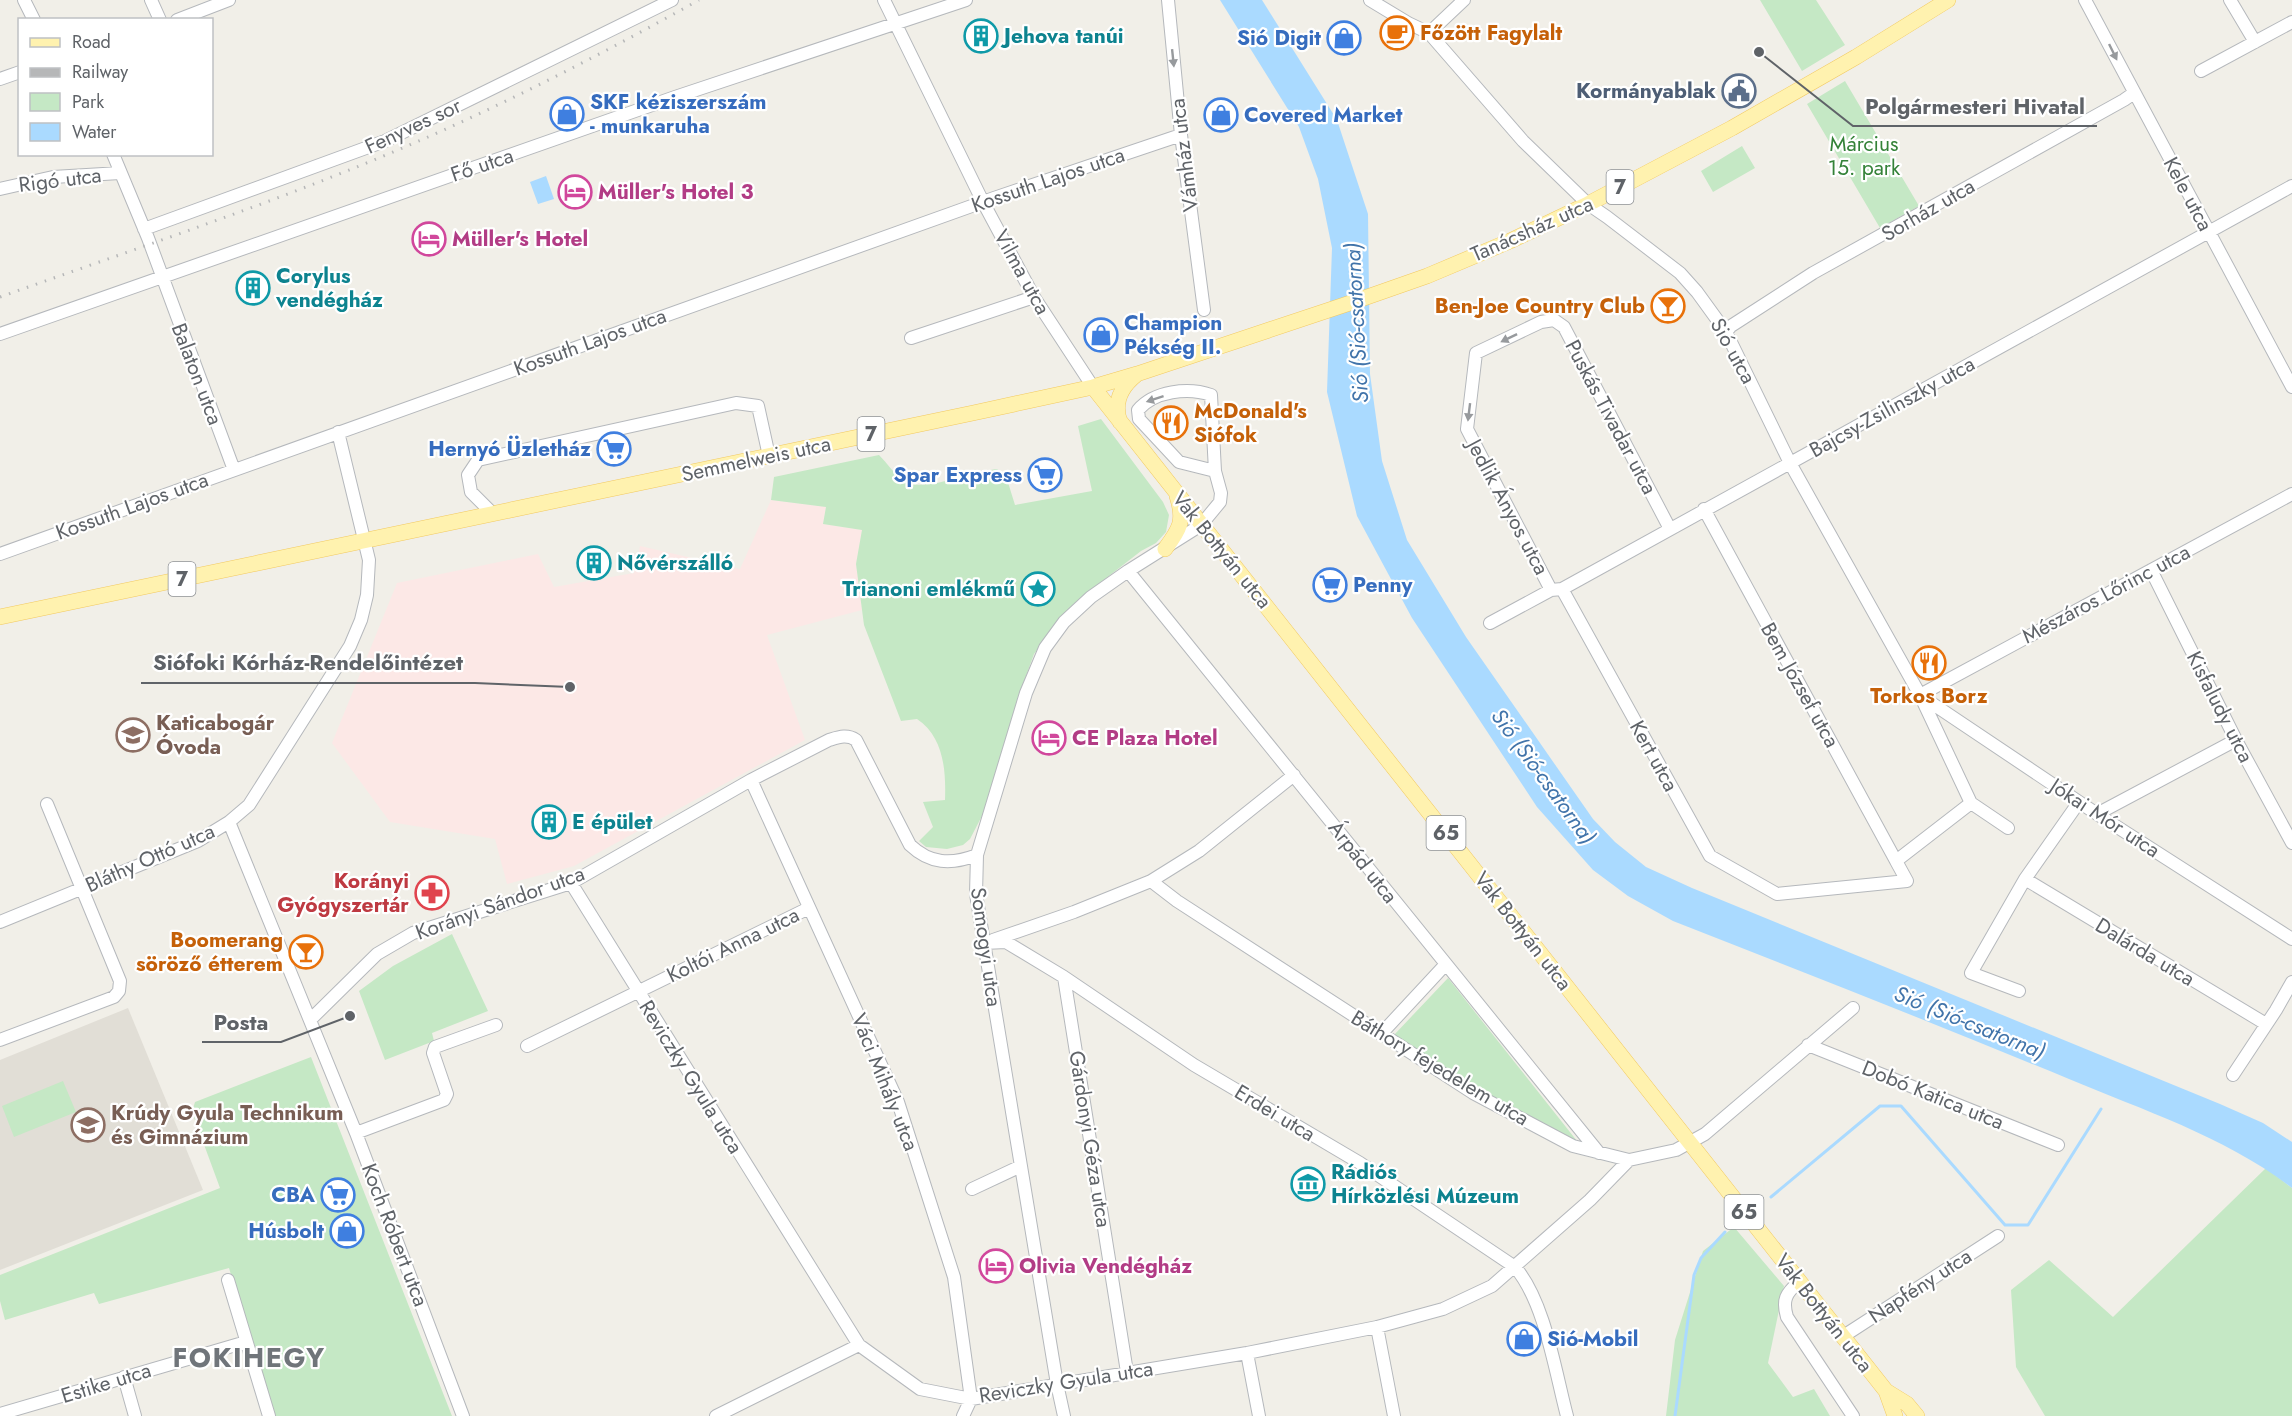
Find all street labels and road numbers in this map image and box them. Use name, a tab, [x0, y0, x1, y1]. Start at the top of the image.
street label: Fenyves sor	[360, 90, 467, 161]
street label: Vámház utca	[1162, 97, 1206, 213]
street label: Fő utca	[447, 140, 517, 190]
street label: Kossuth Lajos utca	[967, 140, 1129, 220]
street label: Kele utca	[2156, 152, 2220, 236]
street label: Rigó utca	[17, 160, 103, 200]
road number: 7	[1606, 170, 1634, 204]
street label: Sorház utca	[1876, 171, 1980, 249]
street label: Tanácsház utca	[1466, 189, 1598, 269]
street label: Vilma utca	[986, 224, 1058, 320]
street label: Kossuth Lajos utca	[510, 300, 670, 384]
street label: Sió utca	[1703, 313, 1763, 389]
street label: Balaton utca	[164, 319, 230, 429]
street label: Puskás Tivadar utca	[1558, 334, 1664, 500]
street label: Bajcsy-Zsilinszky utca	[1804, 349, 1980, 465]
road number: 7	[858, 417, 884, 451]
street label: Semmelweis utca	[679, 429, 833, 489]
street label: Jedlik Ányos utca	[1458, 431, 1556, 580]
street label: Kossuth Lajos utca	[52, 464, 212, 548]
street label: Vak Bottyán utca	[1165, 485, 1279, 615]
street label: Mészáros Lőrinc utca	[2017, 537, 2195, 651]
road number: 7	[168, 562, 195, 596]
street label: Bem József utca	[1753, 617, 1847, 753]
street label: Kisfaludy utca	[2179, 646, 2261, 768]
street label: Kert utca	[1622, 715, 1686, 797]
street label: Jókai Mór utca	[2042, 770, 2166, 865]
street label: Árpád utca	[1321, 814, 1405, 910]
street label: Bláthy Ottó utca	[80, 816, 220, 900]
road number: 65	[1426, 816, 1466, 850]
street label: Korányi Sándor utca	[411, 858, 589, 948]
street label: Vak Bottyán utca	[1467, 865, 1579, 997]
street label: Somogyi utca	[963, 885, 1009, 1009]
street label: Koltói Anna utca	[662, 900, 804, 990]
street label: Dalárda utca	[2090, 911, 2200, 993]
street label: Reviczky Gyula utca	[632, 994, 750, 1160]
street label: Báthory fejedelem utca	[1345, 1003, 1535, 1133]
street label: Váci Mihály utca	[844, 1009, 926, 1155]
street label: Gárdonyi Géza utca	[1061, 1049, 1119, 1229]
street label: Dobó Katica utca	[1858, 1053, 2008, 1137]
street label: Erdei utca	[1229, 1077, 1321, 1149]
street label: Koch Róbert utca	[354, 1159, 436, 1311]
road number: 65	[1724, 1195, 1764, 1229]
street label: Napfény utca	[1862, 1241, 1978, 1331]
street label: Vak Bottyán utca	[1768, 1247, 1880, 1379]
street label: Reviczky Gyula utca	[977, 1353, 1155, 1411]
street label: Estike utca	[57, 1355, 155, 1411]

